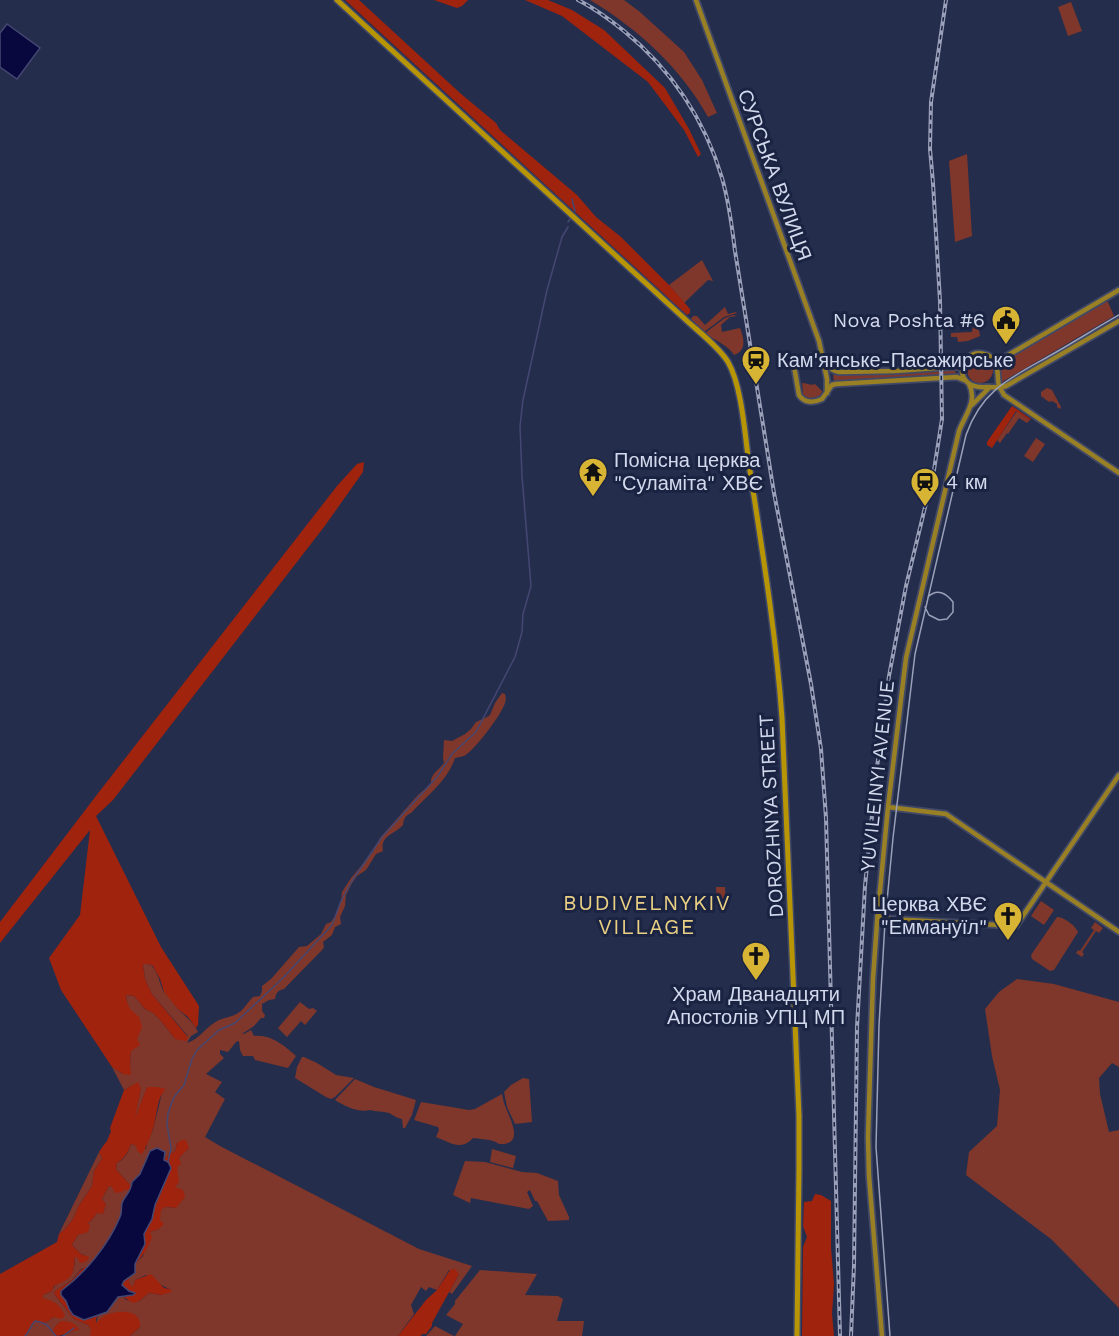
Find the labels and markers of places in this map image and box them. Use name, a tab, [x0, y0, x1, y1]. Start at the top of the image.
public building icon: Nova Poshta #6	[990, 304, 1022, 346]
place label: Nova Poshta #6	[833, 308, 985, 332]
station icon: Кам'янське-Пасажирське	[740, 344, 772, 386]
place label: Кам'янське-Пасажирське	[777, 348, 1014, 372]
place label: Помісна церква "Суламіта" ХВЄ	[614, 448, 763, 495]
temple icon: Помісна церква "Суламіта" ХВЄ	[577, 456, 609, 498]
station icon: 4 км	[909, 466, 941, 508]
place label: 4 км	[946, 470, 988, 494]
place label: Церква ХВЄ "Еммануїл"	[872, 892, 987, 939]
church icon: Церква ХВЄ "Еммануїл"	[992, 900, 1024, 942]
church icon: Храм Дванадцяти Апостолів УПЦ МП	[740, 940, 772, 982]
place label: Храм Дванадцяти Апостолів УПЦ МП	[667, 982, 845, 1029]

